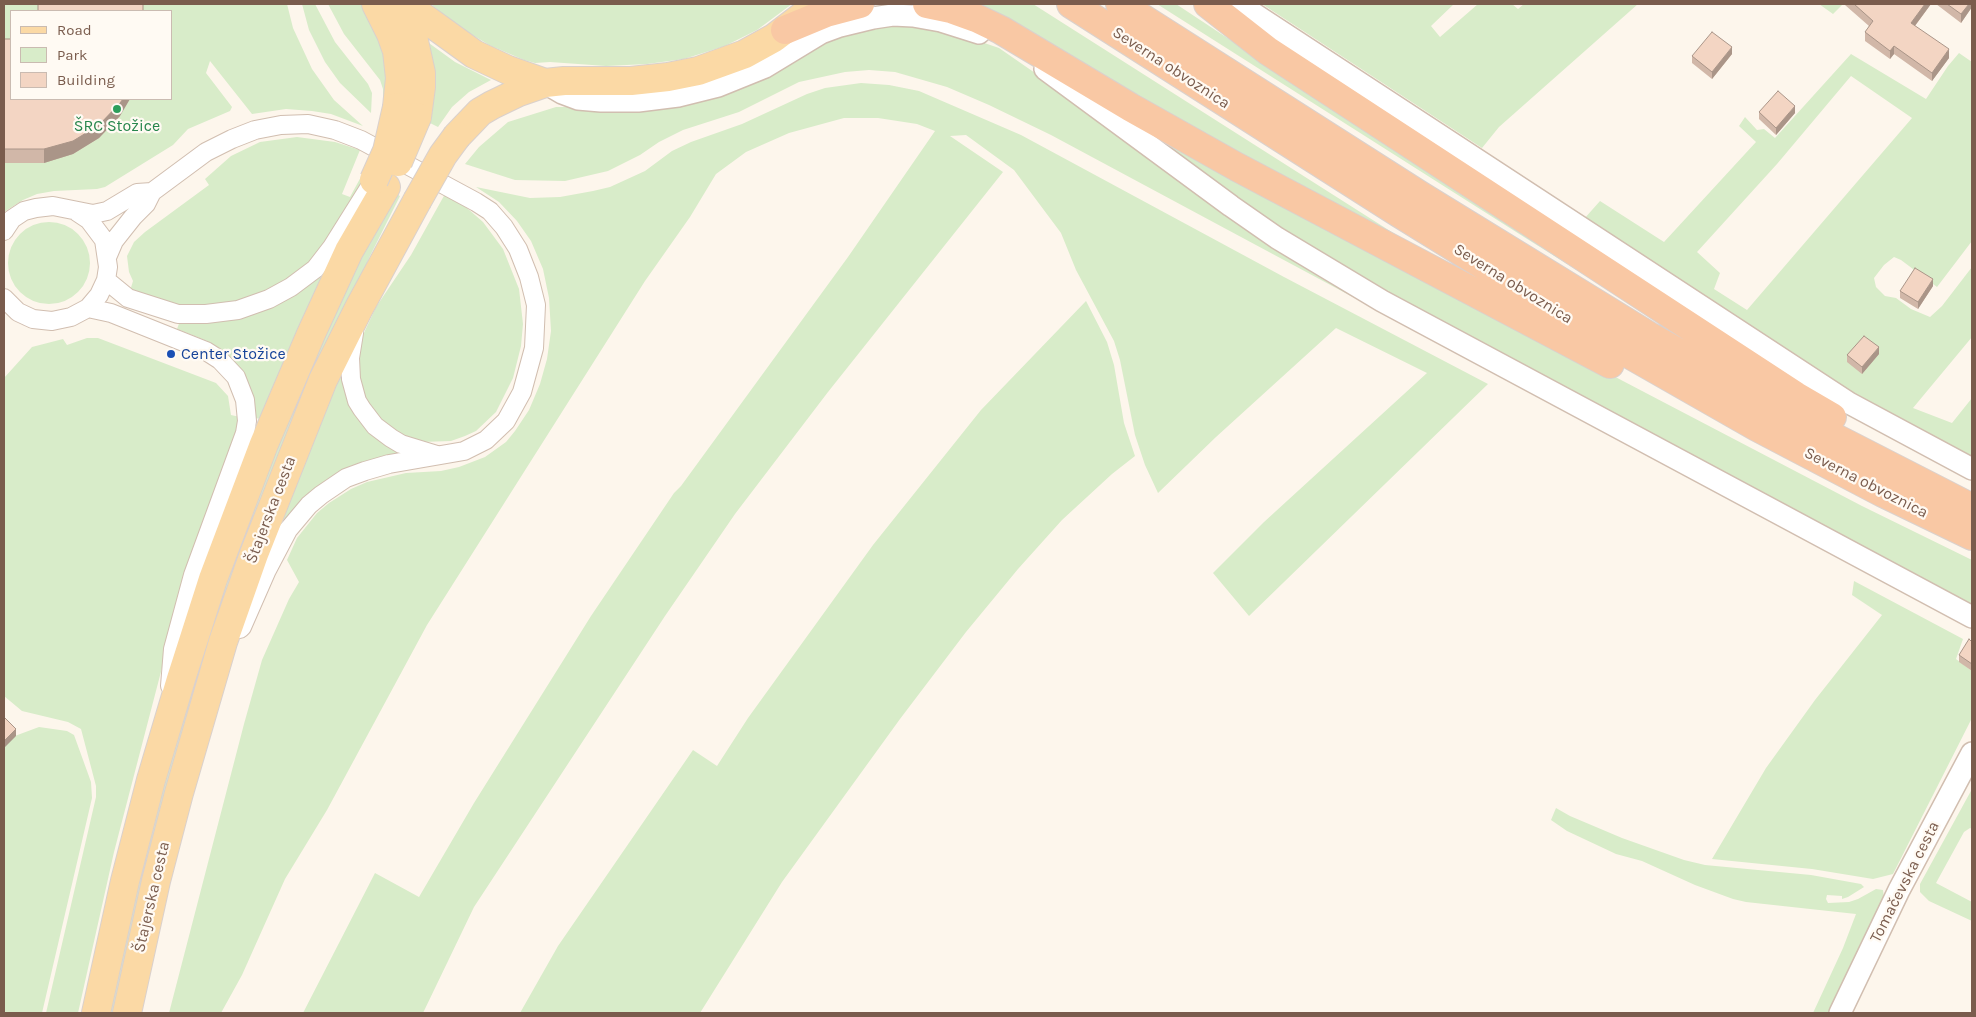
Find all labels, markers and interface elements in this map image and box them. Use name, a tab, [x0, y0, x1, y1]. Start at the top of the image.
legend	[10, 10, 172, 100]
text: Road	[57, 21, 92, 39]
street label: Severna obvoznica	[1109, 23, 1233, 113]
text: Park	[57, 46, 87, 64]
text: Building	[57, 71, 115, 89]
marker: ŠRC Stožice	[111, 103, 123, 115]
place label: ŠRC Stožice	[74, 116, 160, 136]
street label: Severna obvoznica	[1450, 240, 1576, 328]
place label: Center Stožice	[181, 344, 286, 364]
marker: Center Stožice	[165, 348, 177, 360]
street label: Severna obvoznica	[1801, 444, 1931, 522]
street label: Štajerska cesta	[242, 454, 300, 566]
street label: Tomačevska cesta	[1866, 818, 1944, 946]
street label: Štajerska cesta	[130, 840, 174, 954]

